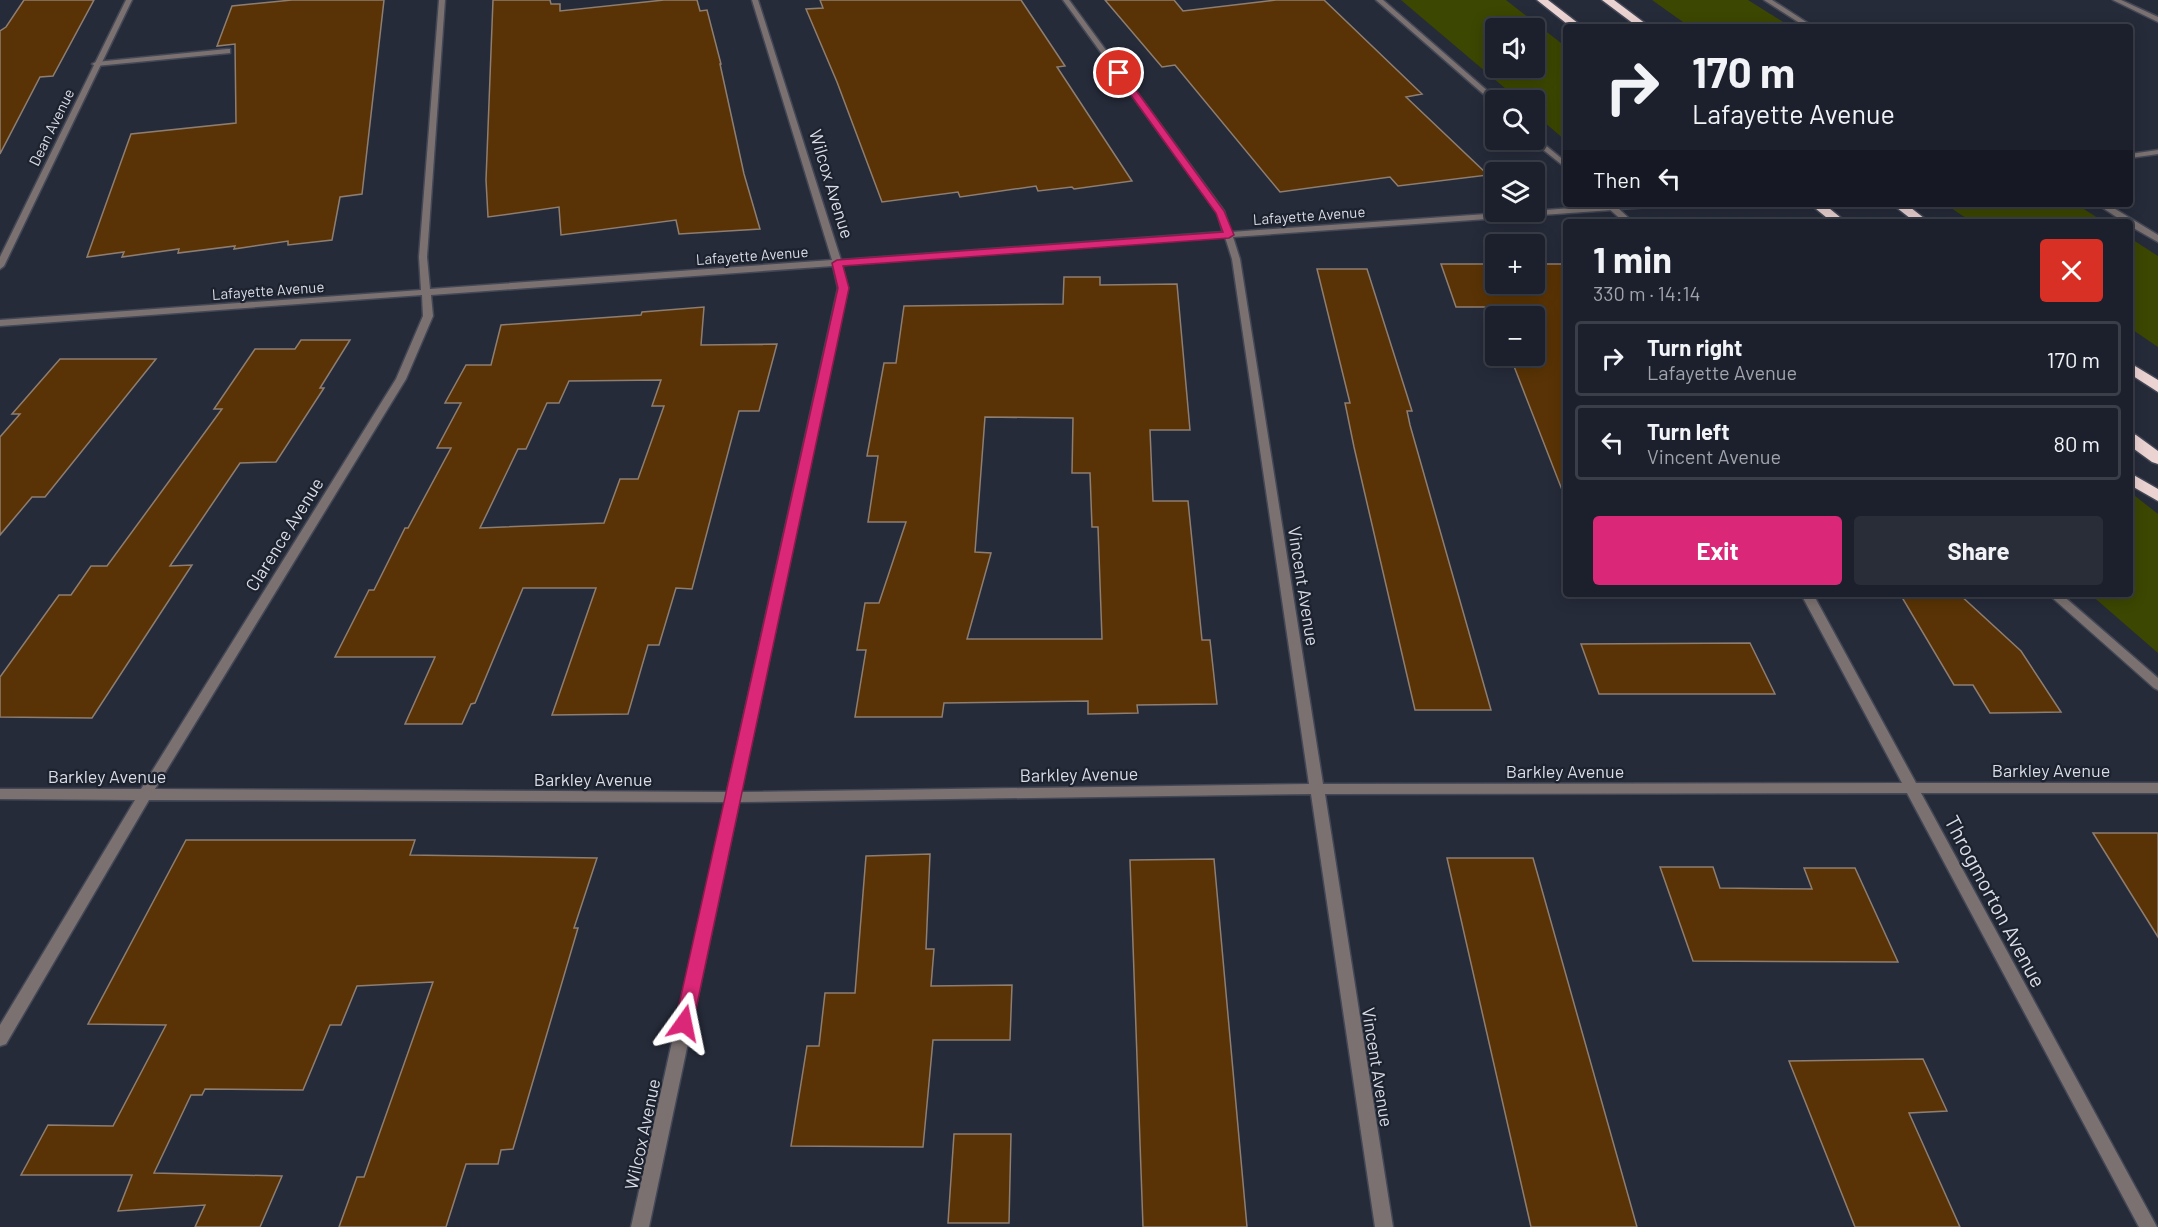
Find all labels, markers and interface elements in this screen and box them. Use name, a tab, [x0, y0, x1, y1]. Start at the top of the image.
map controls	[1485, 18, 1545, 366]
button: sound	[1485, 18, 1545, 78]
text: 170 m	[1692, 46, 1795, 96]
pin	[1093, 47, 1144, 98]
icon: right	[1593, 48, 1671, 126]
icon: arrive	[1102, 56, 1135, 89]
street label: Dean Avenue	[25, 85, 77, 169]
button: search	[1485, 90, 1545, 150]
text: Lafayette Avenue	[1692, 97, 1895, 129]
street label: Wilcox Avenue	[805, 127, 859, 241]
button: layers	[1485, 162, 1545, 222]
icon: left	[1653, 162, 1686, 195]
text: Then	[1593, 166, 1641, 192]
street label: Lafayette Avenue	[1252, 202, 1366, 228]
button: +	[1485, 234, 1545, 294]
text: 1 min	[1593, 237, 1672, 280]
button: close	[2040, 239, 2103, 302]
street label: Lafayette Avenue	[695, 242, 809, 268]
street label: Lafayette Avenue	[211, 277, 325, 303]
text: 330 m · 14:14	[1593, 281, 1700, 305]
button: −	[1485, 306, 1545, 366]
text: Turn right	[1647, 334, 1742, 360]
icon: right	[1596, 342, 1629, 375]
text: 170 m	[2047, 346, 2100, 372]
text: Lafayette Avenue	[1647, 360, 1797, 384]
text: Turn left	[1647, 418, 1730, 444]
icon: left	[1596, 426, 1629, 459]
text: 80 m	[2054, 430, 2100, 456]
text: Vincent Avenue	[1647, 444, 1781, 468]
street label: Clarence Avenue	[240, 473, 328, 595]
button: Exit	[1593, 516, 1842, 585]
button: Share	[1854, 516, 2103, 585]
street label: Vincent Avenue	[1284, 525, 1324, 647]
street label: Barkley Avenue	[1992, 759, 2110, 781]
street label: Barkley Avenue	[1506, 760, 1624, 782]
street label: Barkley Avenue	[1020, 762, 1138, 786]
street label: Barkley Avenue	[48, 765, 166, 787]
street label: Barkley Avenue	[534, 768, 652, 790]
street label: Throgmorton Avenue	[1940, 811, 2052, 991]
position arrow	[652, 991, 716, 1055]
street label: Vincent Avenue	[1358, 1006, 1398, 1128]
street label: Wilcox Avenue	[620, 1077, 664, 1191]

